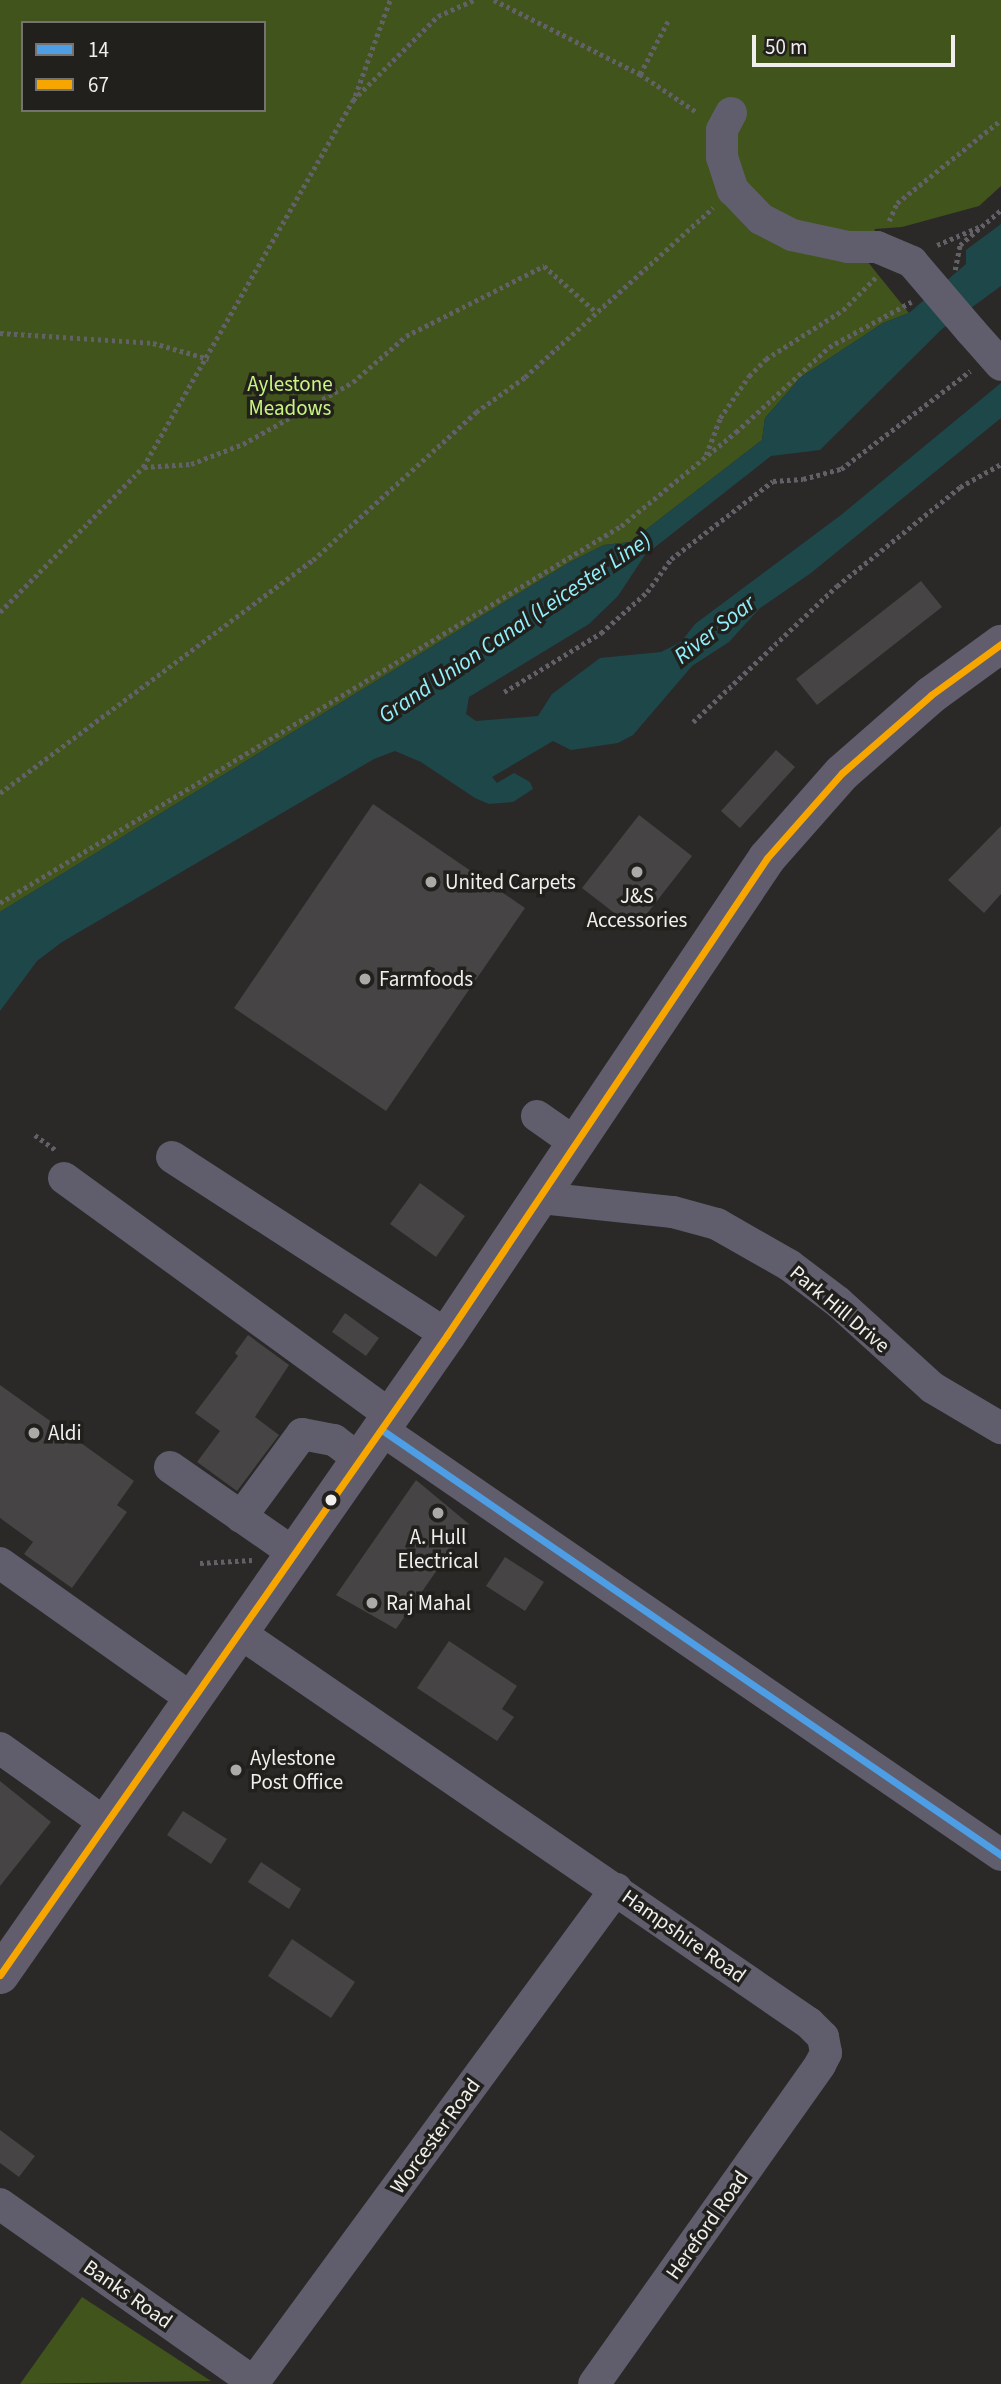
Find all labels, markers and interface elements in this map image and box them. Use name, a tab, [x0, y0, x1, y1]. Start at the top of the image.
legend	[21, 21, 266, 112]
scale bar	[756, 21, 959, 65]
text: 50 m	[765, 32, 807, 62]
text: 14	[88, 35, 109, 65]
text: 67	[88, 70, 109, 100]
park label: Aylestone Meadows	[247, 371, 333, 421]
water label: Grand Union Canal (Leicester Line)	[374, 526, 656, 730]
water label: River Soar	[669, 590, 761, 670]
marker: J&S Accessories	[629, 864, 645, 880]
place label: United Carpets	[445, 869, 576, 895]
marker: United Carpets	[423, 874, 439, 890]
place label: J&S Accessories	[587, 883, 687, 933]
place label: Farmfoods	[379, 966, 473, 992]
marker: Farmfoods	[357, 971, 373, 987]
street label: Park Hill Drive	[785, 1260, 895, 1358]
place label: Aldi	[48, 1420, 82, 1446]
marker: Aldi	[26, 1425, 42, 1441]
unlabelled marker	[324, 1493, 338, 1507]
marker: A. Hull Electrical	[430, 1505, 446, 1521]
place label: A. Hull Electrical	[397, 1524, 479, 1574]
place label: Raj Mahal	[386, 1590, 471, 1616]
marker: Raj Mahal	[364, 1595, 380, 1611]
place label: Aylestone Post Office	[250, 1745, 343, 1795]
marker: Aylestone Post Office	[228, 1762, 244, 1778]
street label: Hampshire Road	[617, 1884, 751, 1988]
street label: Worcester Road	[385, 2073, 485, 2199]
street label: Hereford Road	[660, 2166, 754, 2284]
street label: Banks Road	[79, 2254, 177, 2334]

